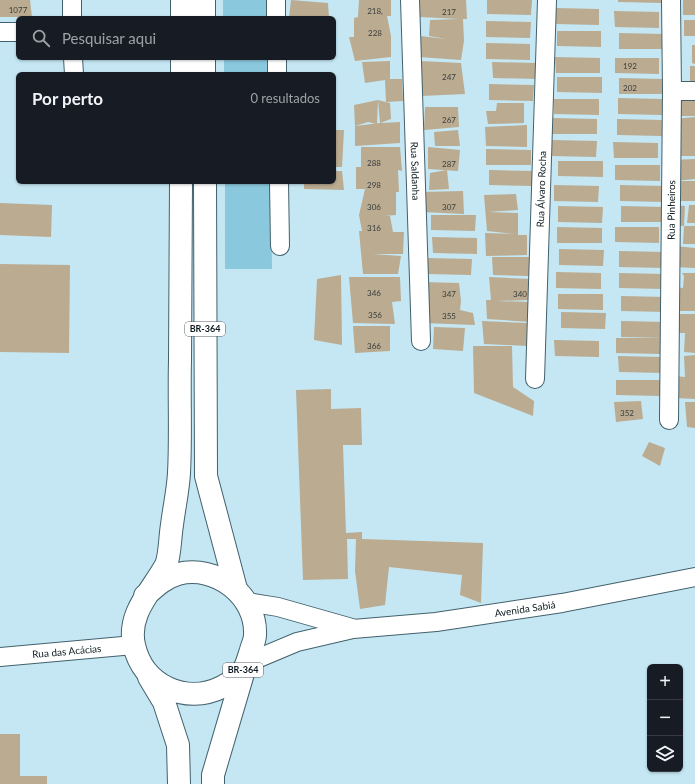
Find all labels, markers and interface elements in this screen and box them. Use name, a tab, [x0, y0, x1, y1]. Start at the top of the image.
house number: 1077	[9, 5, 28, 15]
house number: 218,	[367, 6, 383, 16]
house number: 217	[442, 7, 456, 17]
search box	[16, 16, 336, 60]
icon: search	[30, 27, 52, 49]
house number: 228	[368, 28, 382, 38]
text: Pesquisar aqui	[62, 29, 156, 47]
house number: 192	[623, 61, 637, 71]
house number: 247	[442, 72, 456, 82]
house number: 202	[623, 83, 637, 93]
text: Por perto	[32, 88, 103, 109]
text: 0 resultados	[250, 90, 320, 106]
house number: 267	[442, 115, 456, 125]
street label: Rua Saldanha	[409, 141, 422, 200]
street label: Rua Álvaro Rocha	[534, 151, 548, 228]
house number: 288	[367, 158, 381, 168]
house number: 287	[442, 159, 456, 169]
house number: 298	[367, 180, 381, 190]
street label: Rua Pinheiros	[665, 180, 677, 240]
house number: 306	[367, 202, 381, 212]
house number: 307	[442, 202, 456, 212]
house number: 316	[367, 223, 381, 233]
house number: 346	[367, 288, 381, 298]
house number: 347	[442, 289, 456, 299]
house number: 340	[513, 289, 527, 299]
house number: 356	[368, 310, 382, 320]
house number: 355	[442, 311, 456, 321]
road number: BR-364	[185, 322, 225, 336]
house number: 366	[367, 341, 381, 351]
house number: 352	[620, 408, 634, 418]
street label: Avenida Sabiá	[494, 598, 556, 619]
street label: Rua das Acácias	[32, 642, 102, 660]
road number: BR-364	[223, 663, 263, 677]
map controls	[647, 664, 683, 772]
button: +	[647, 664, 683, 700]
button: −	[647, 700, 683, 736]
button: layers	[647, 736, 683, 772]

